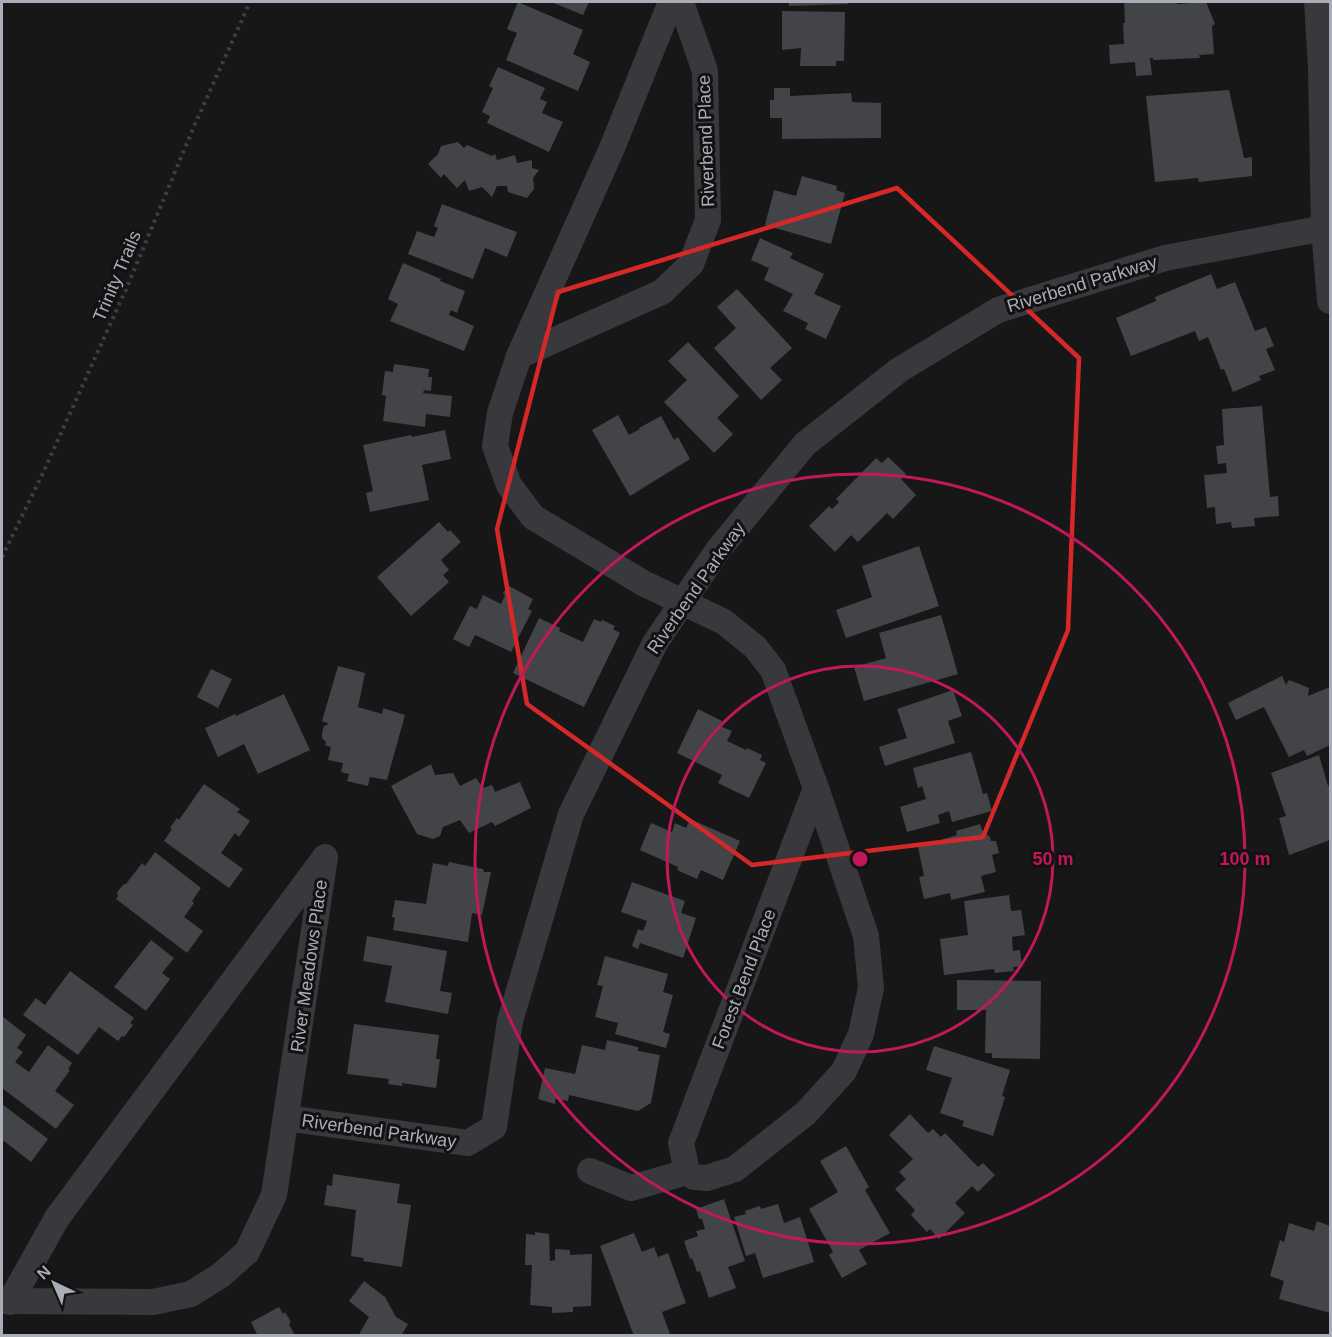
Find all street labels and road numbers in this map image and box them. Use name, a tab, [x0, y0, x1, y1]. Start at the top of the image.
street label: Riverbend Place	[694, 75, 718, 207]
street label: Trinity Trails	[89, 228, 145, 324]
street label: Riverbend Parkway	[1004, 252, 1160, 316]
street label: Riverbend Parkway	[643, 518, 749, 658]
street label: River Meadows Place	[287, 878, 331, 1054]
street label: Forest Bend Place	[708, 906, 780, 1052]
street label: Riverbend Parkway	[300, 1110, 458, 1152]

